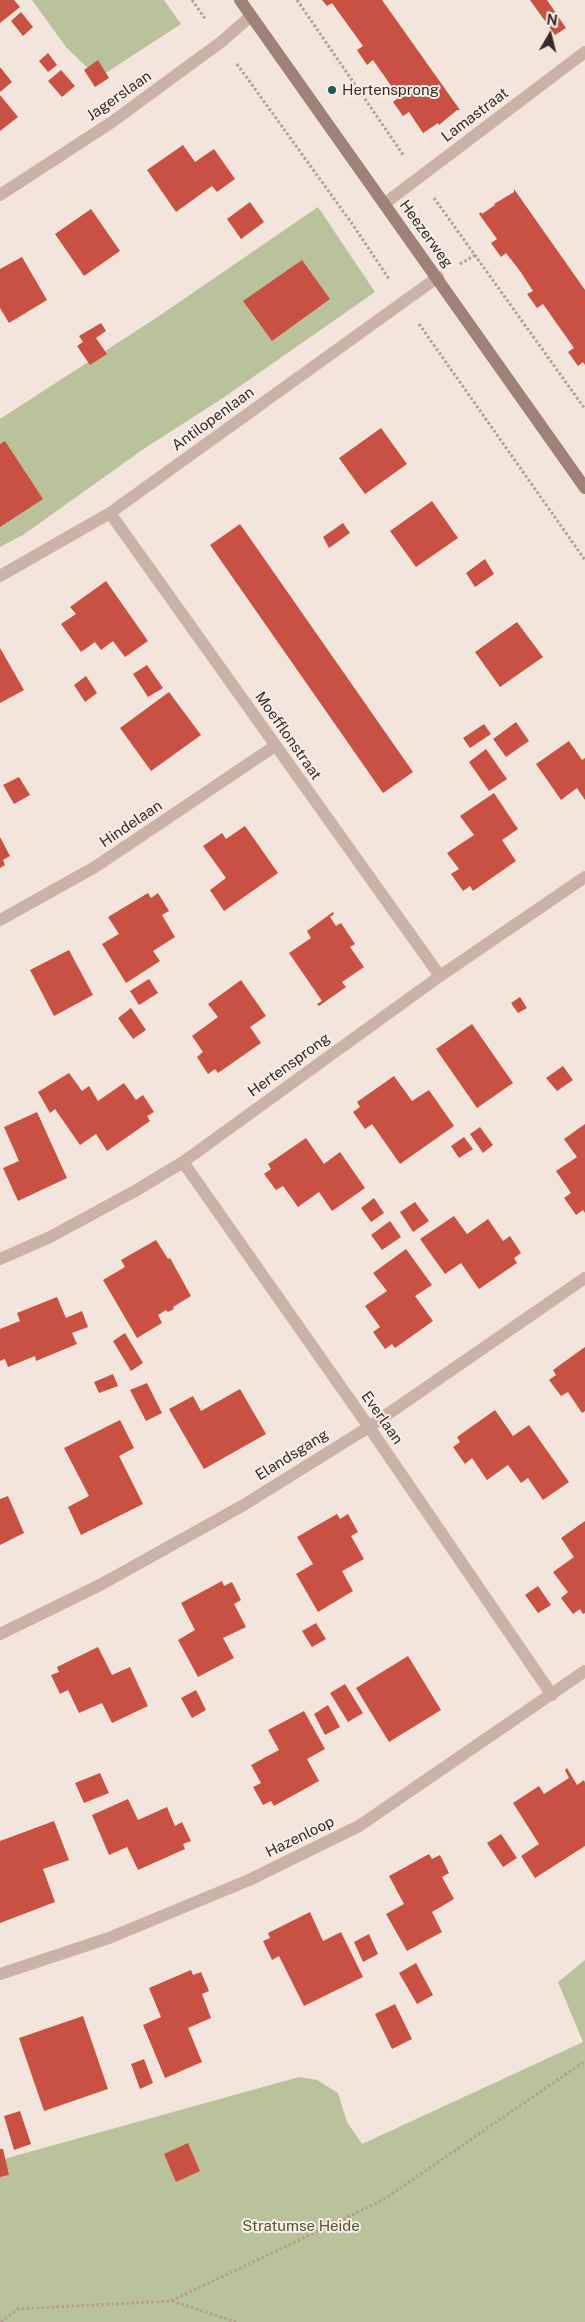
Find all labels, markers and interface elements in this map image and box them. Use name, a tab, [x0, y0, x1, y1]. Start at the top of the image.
north arrow	[525, 10, 575, 60]
text: N	[546, 11, 559, 29]
street label: Jagerslaan	[83, 67, 155, 125]
place label: Hertensprong	[342, 81, 439, 99]
marker: Hertensprong	[326, 84, 338, 96]
street label: Lamastraat	[438, 84, 512, 146]
street label: Heezerweg	[395, 197, 457, 271]
street label: Antilopenlaan	[168, 383, 258, 455]
street label: Moefflonstraat	[251, 688, 325, 784]
street label: Hindelaan	[96, 797, 166, 851]
street label: Hertensprong	[244, 1029, 334, 1101]
street label: Everlaan	[357, 1388, 407, 1448]
street label: Elandsgang	[252, 1426, 332, 1484]
street label: Hazenloop	[263, 1813, 337, 1861]
park label: Stratumse Heide	[242, 2217, 360, 2235]

